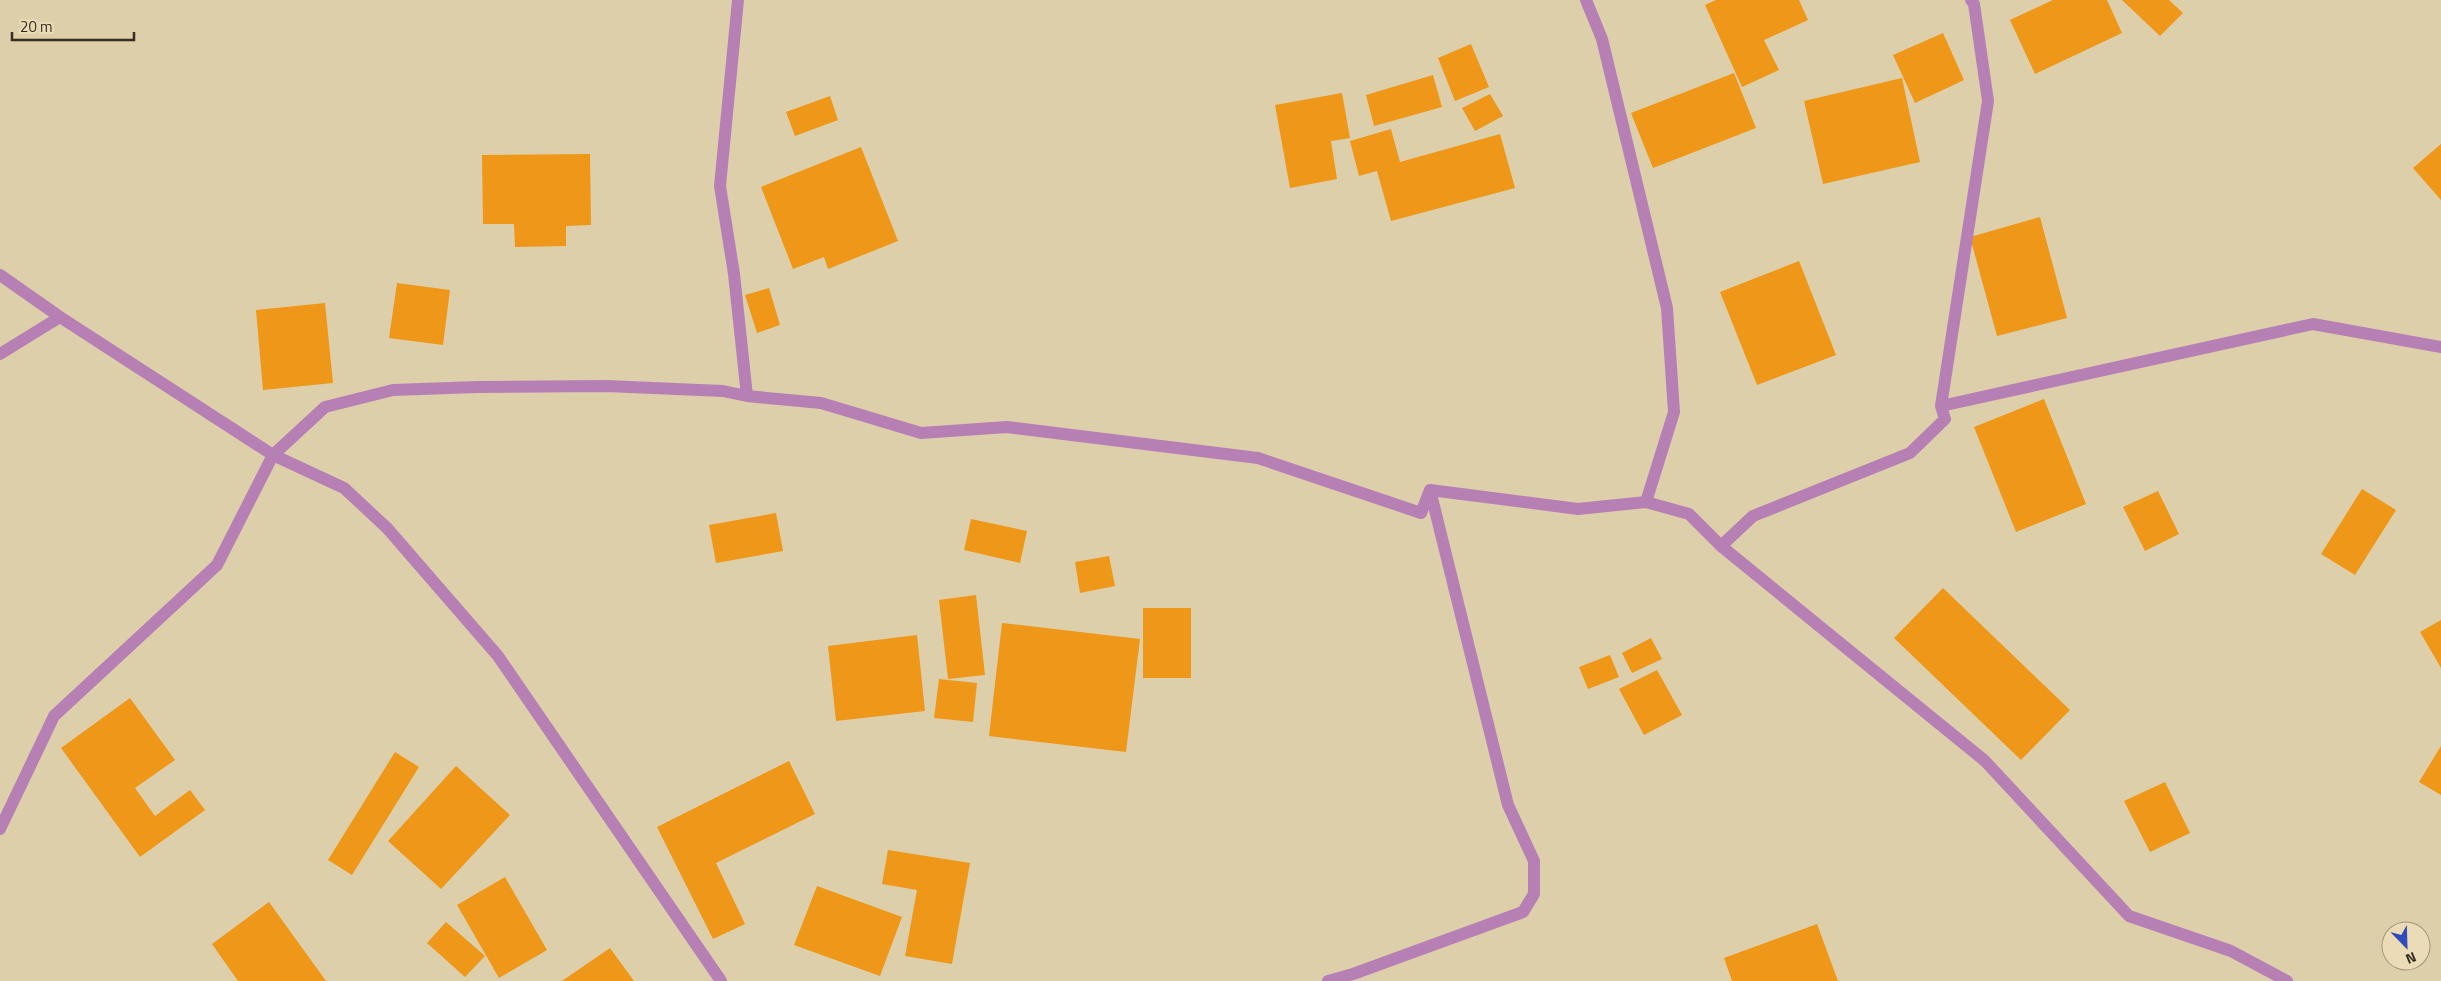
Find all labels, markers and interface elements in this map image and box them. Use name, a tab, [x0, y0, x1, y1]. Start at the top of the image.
scale bar	[12, 10, 135, 42]
text: 20 m	[20, 15, 53, 38]
north arrow	[2381, 921, 2431, 971]
text: N	[2403, 947, 2420, 970]

